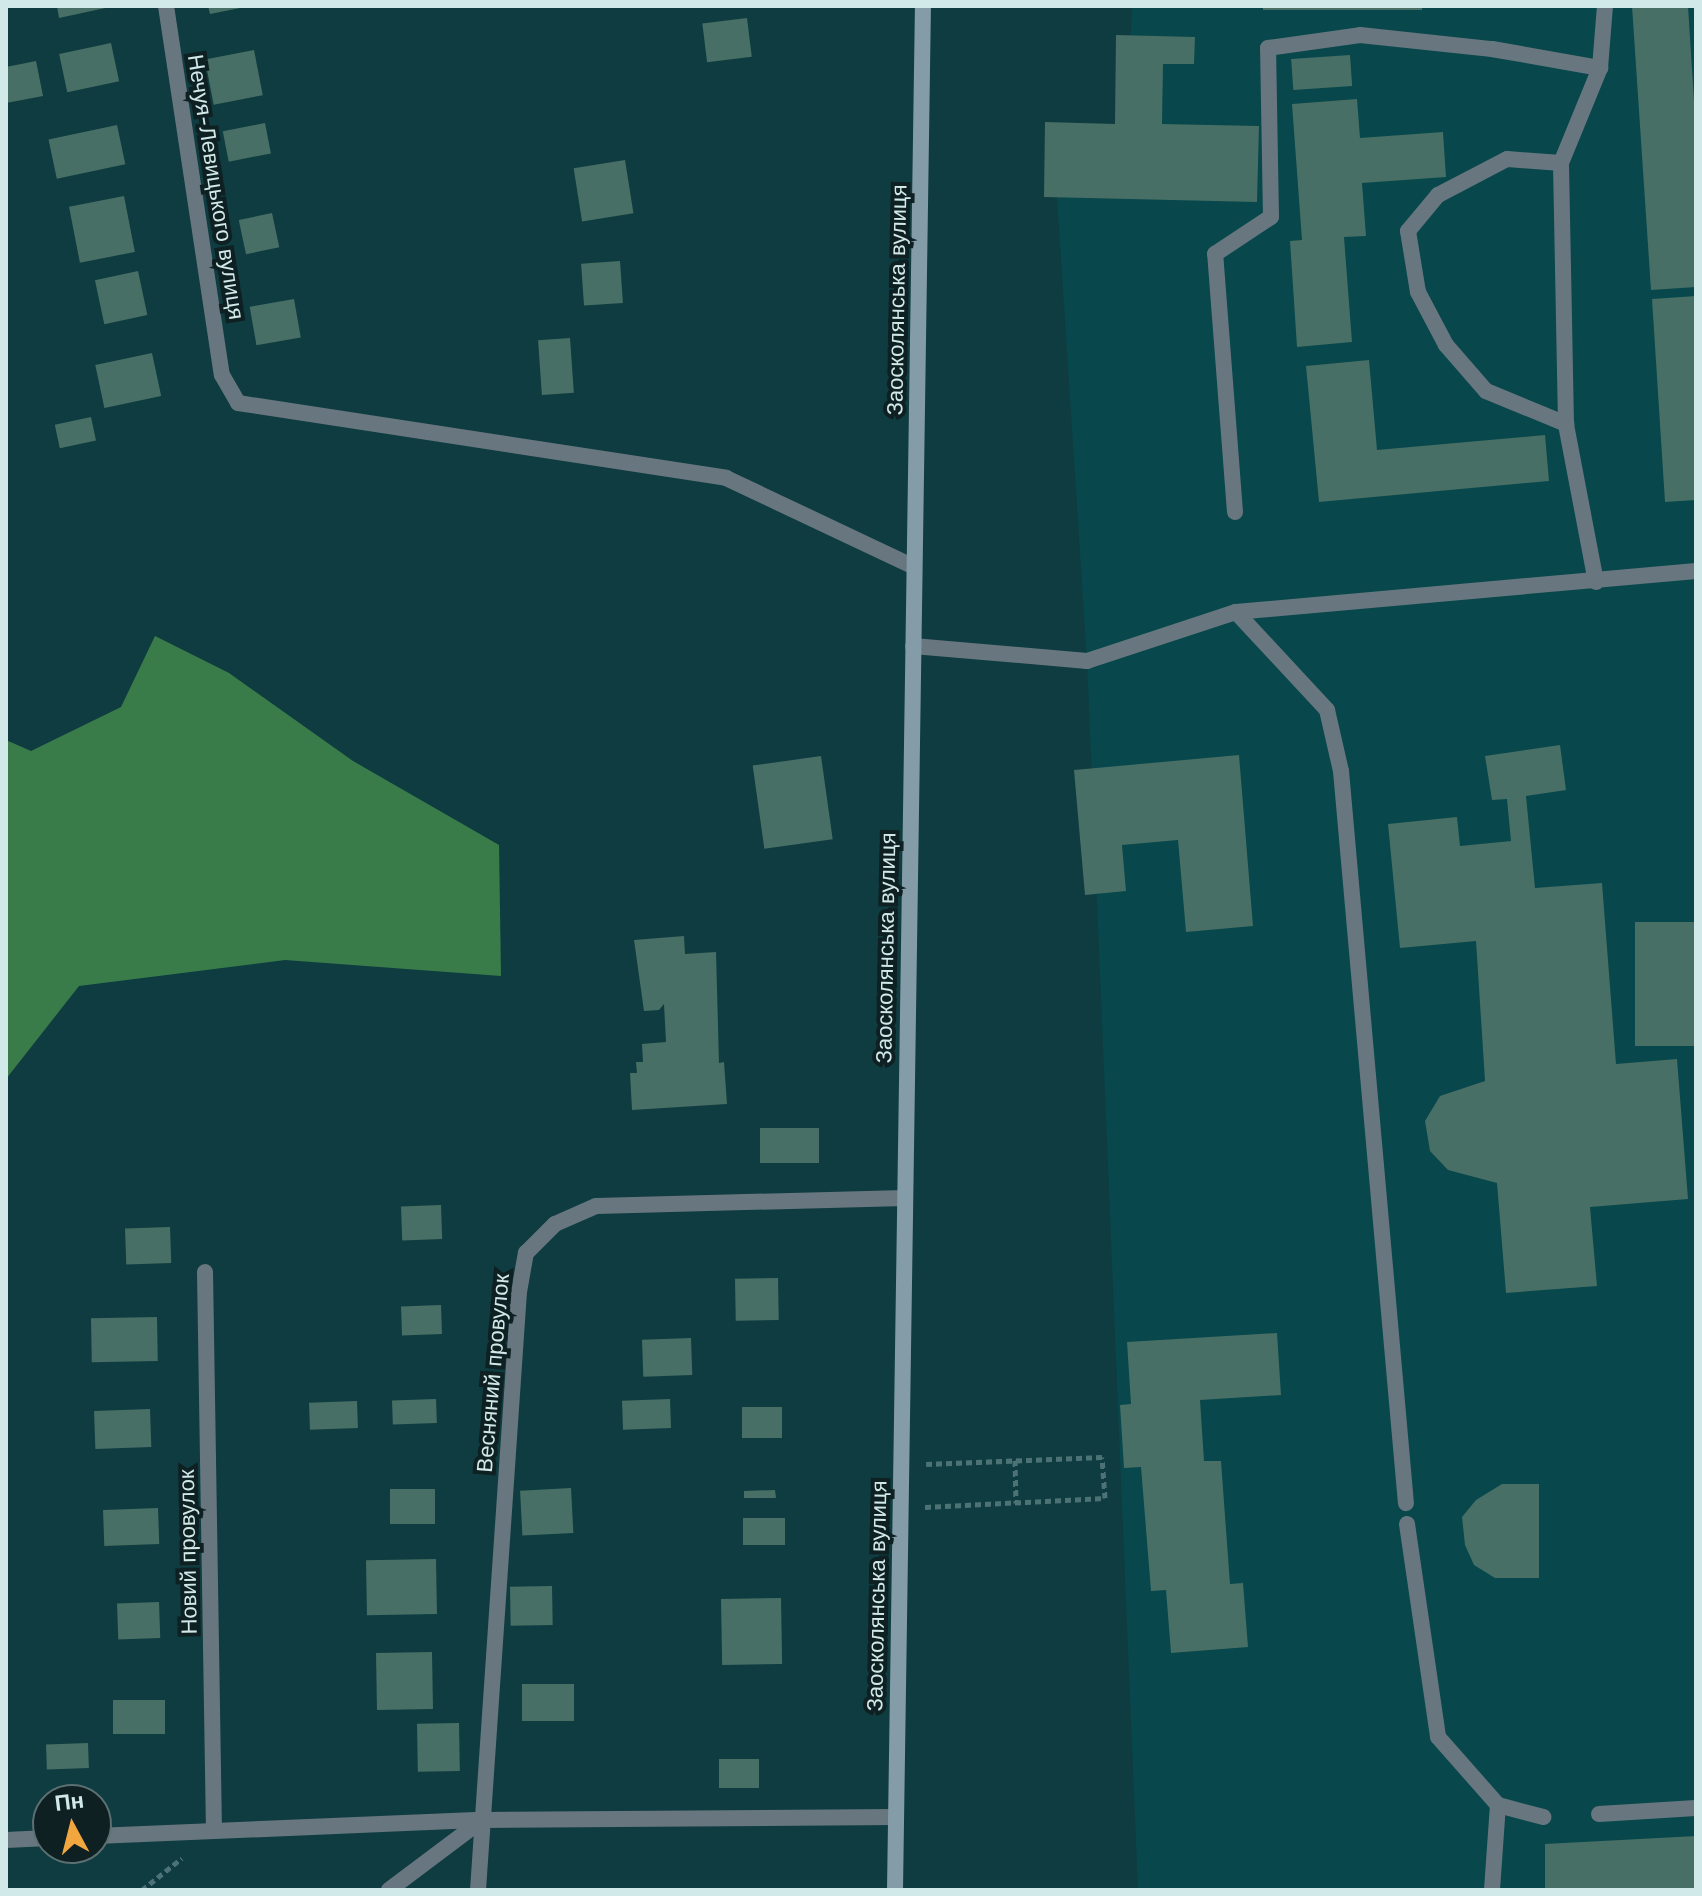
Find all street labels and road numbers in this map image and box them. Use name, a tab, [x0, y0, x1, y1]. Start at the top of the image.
street label: Нечуя-Левицького вулиця	[182, 52, 250, 322]
street label: Заосколянська вулиця	[882, 184, 912, 416]
street label: Заосколянська вулиця	[871, 832, 901, 1064]
street label: Весняний провулок	[471, 1273, 515, 1473]
street label: Новий провулок	[173, 1469, 203, 1635]
street label: Заосколянська вулиця	[862, 1480, 892, 1712]

